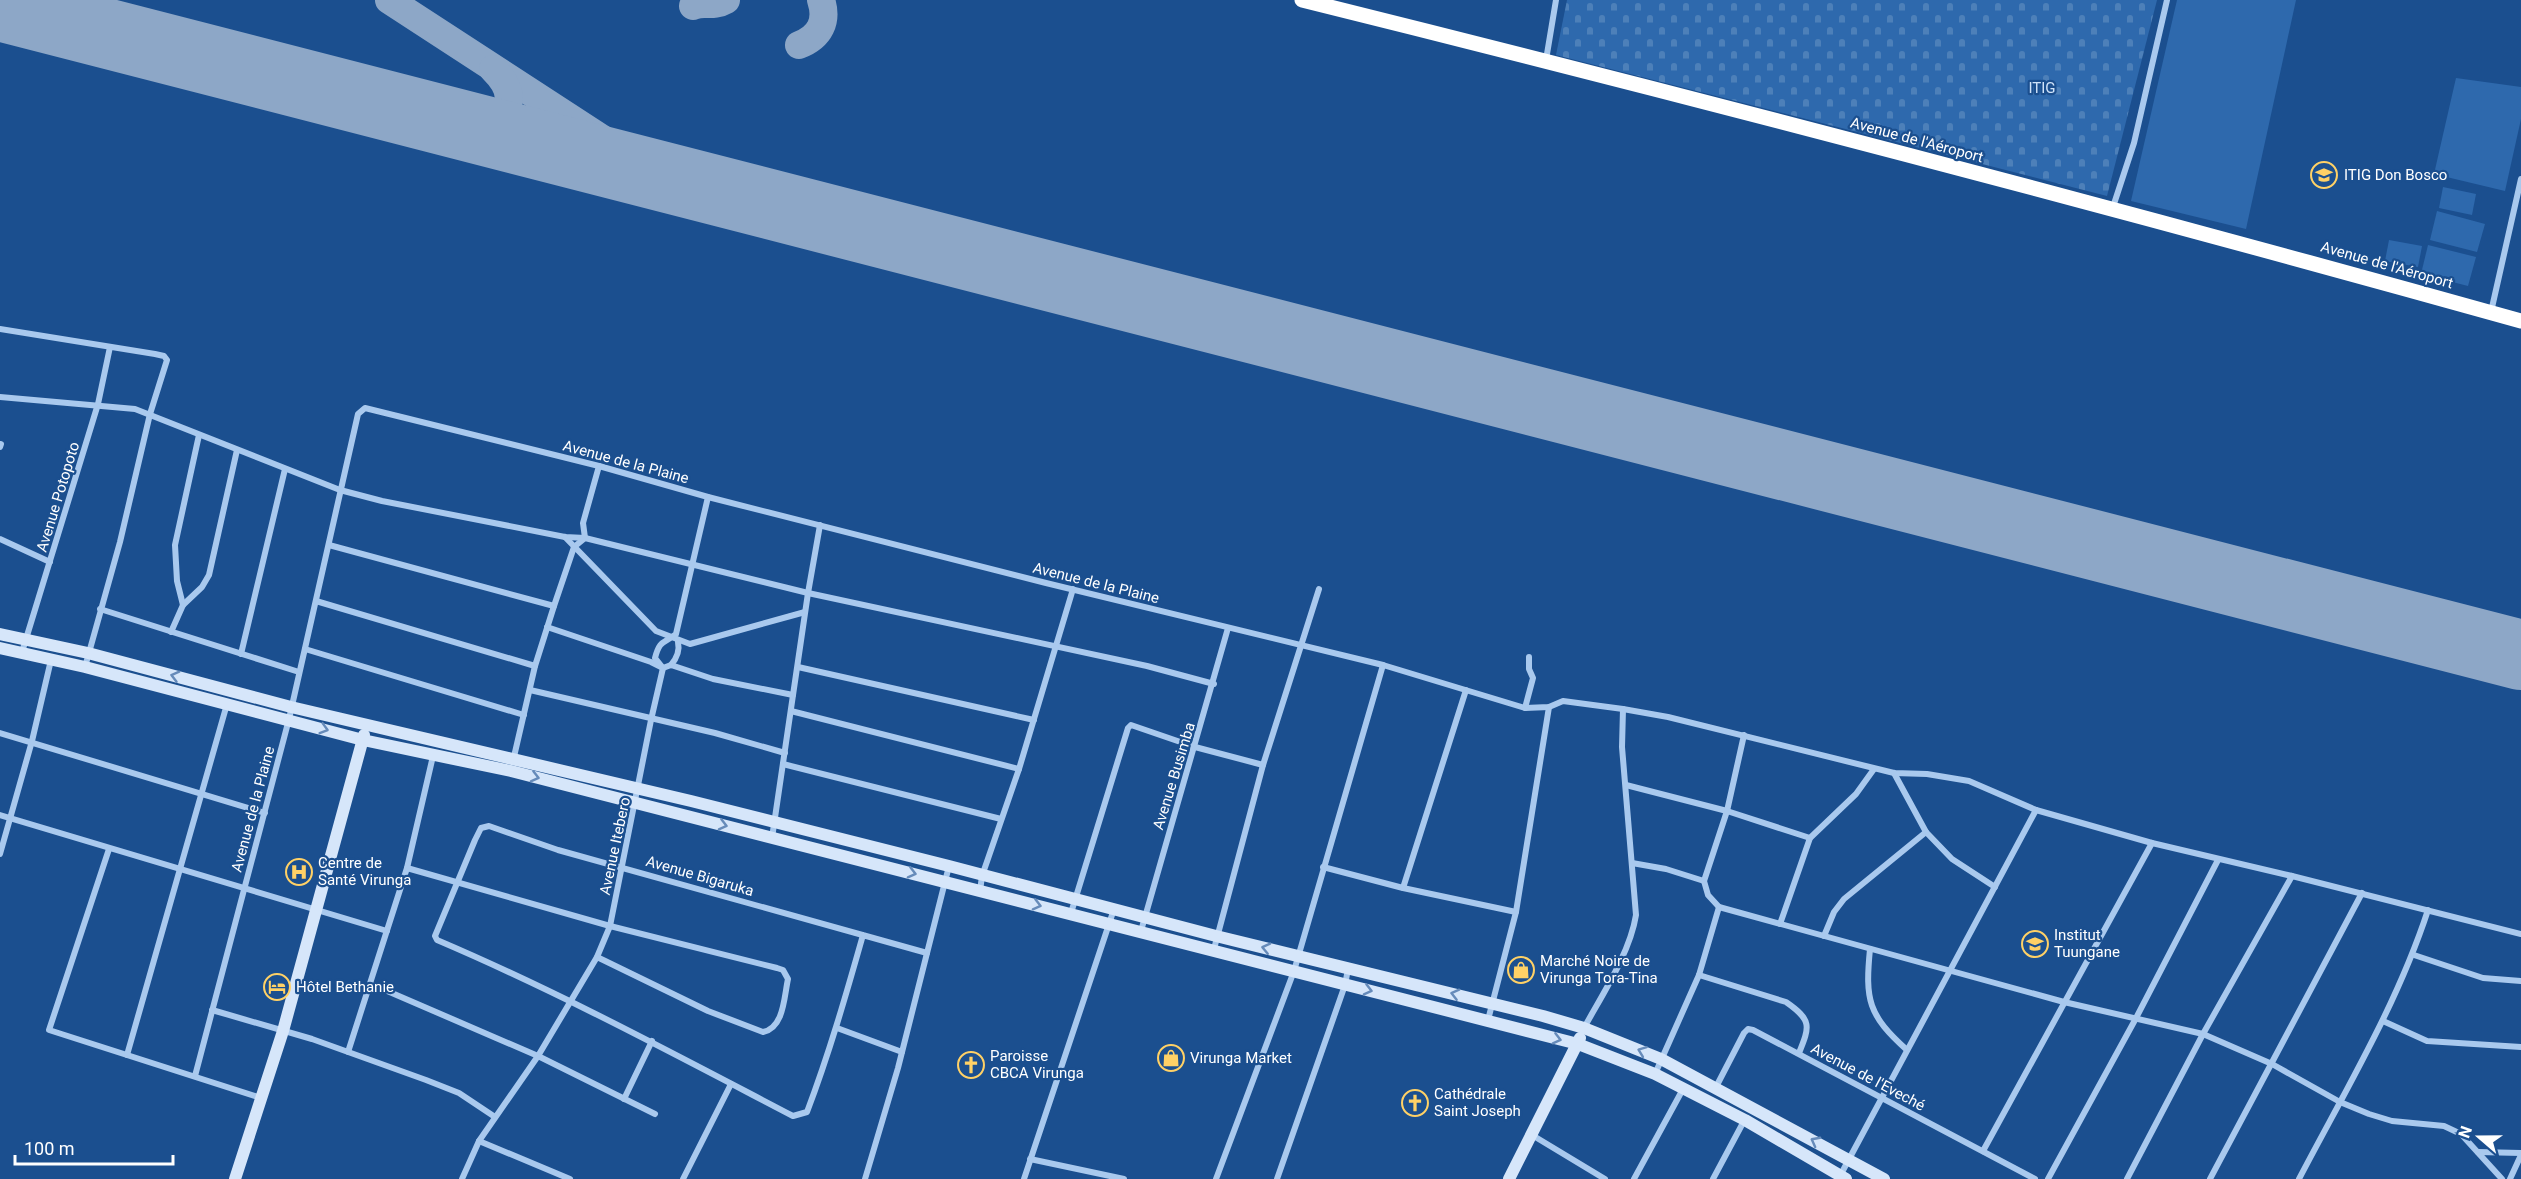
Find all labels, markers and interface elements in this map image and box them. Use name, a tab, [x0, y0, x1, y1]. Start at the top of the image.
park label: ITIG	[2028, 79, 2056, 97]
street label: Avenue de l'Aéroport	[1849, 114, 1986, 166]
school or university icon: ITIG Don Bosco	[2309, 160, 2339, 190]
place label: ITIG Don Bosco	[2344, 166, 2447, 184]
street label: Avenue de l'Aéroport	[2319, 237, 2455, 293]
street label: Avenue de la Plaine	[561, 437, 691, 487]
street label: Avenue Potopoto	[33, 440, 83, 554]
street label: Avenue de la Plaine	[1031, 559, 1161, 607]
one-way arrow	[170, 671, 181, 683]
street label: Avenue Busimba	[1149, 720, 1199, 832]
one-way arrow	[318, 722, 329, 734]
street label: Avenue de la Plaine	[228, 744, 278, 874]
one-way arrow	[529, 769, 539, 782]
street label: Avenue Itebero	[596, 795, 634, 897]
one-way arrow	[718, 818, 728, 831]
street label: Avenue Bigaruka	[644, 852, 756, 900]
place label: Centre de Santé Virunga	[318, 854, 411, 889]
hospital icon: Centre de Santé Virunga	[284, 857, 314, 887]
one-way arrow	[907, 866, 917, 879]
one-way arrow	[1032, 897, 1042, 910]
place label: Institut Tuungane	[2054, 926, 2120, 961]
school or university icon: Institut Tuungane	[2020, 929, 2050, 959]
one-way arrow	[1261, 942, 1271, 955]
place label: Marché Noire de Virunga Tora-Tina	[1540, 952, 1658, 987]
shop icon: Marché Noire de Virunga Tora-Tina	[1506, 955, 1536, 985]
hotel icon: Hôtel Bethanie	[262, 972, 292, 1002]
place label: Hôtel Bethanie	[296, 978, 394, 996]
one-way arrow	[1363, 983, 1373, 996]
one-way arrow	[1451, 989, 1461, 1002]
one-way arrow	[1552, 1032, 1562, 1045]
street label: Avenue de l'Eveché	[1808, 1039, 1928, 1115]
shop icon: Virunga Market	[1156, 1043, 1186, 1073]
one-way arrow	[1637, 1046, 1648, 1058]
place label: Paroisse CBCA Virunga	[990, 1047, 1084, 1082]
place label: Virunga Market	[1190, 1049, 1292, 1067]
church icon: Paroisse CBCA Virunga	[956, 1050, 986, 1080]
place label: Cathédrale Saint Joseph	[1434, 1085, 1521, 1120]
church icon: Cathédrale Saint Joseph	[1400, 1088, 1430, 1118]
north arrow	[2449, 1107, 2509, 1167]
text: N	[2455, 1123, 2476, 1141]
scale bar	[15, 1128, 172, 1166]
one-way arrow	[1810, 1136, 1821, 1148]
text: 100 m	[24, 1138, 75, 1159]

